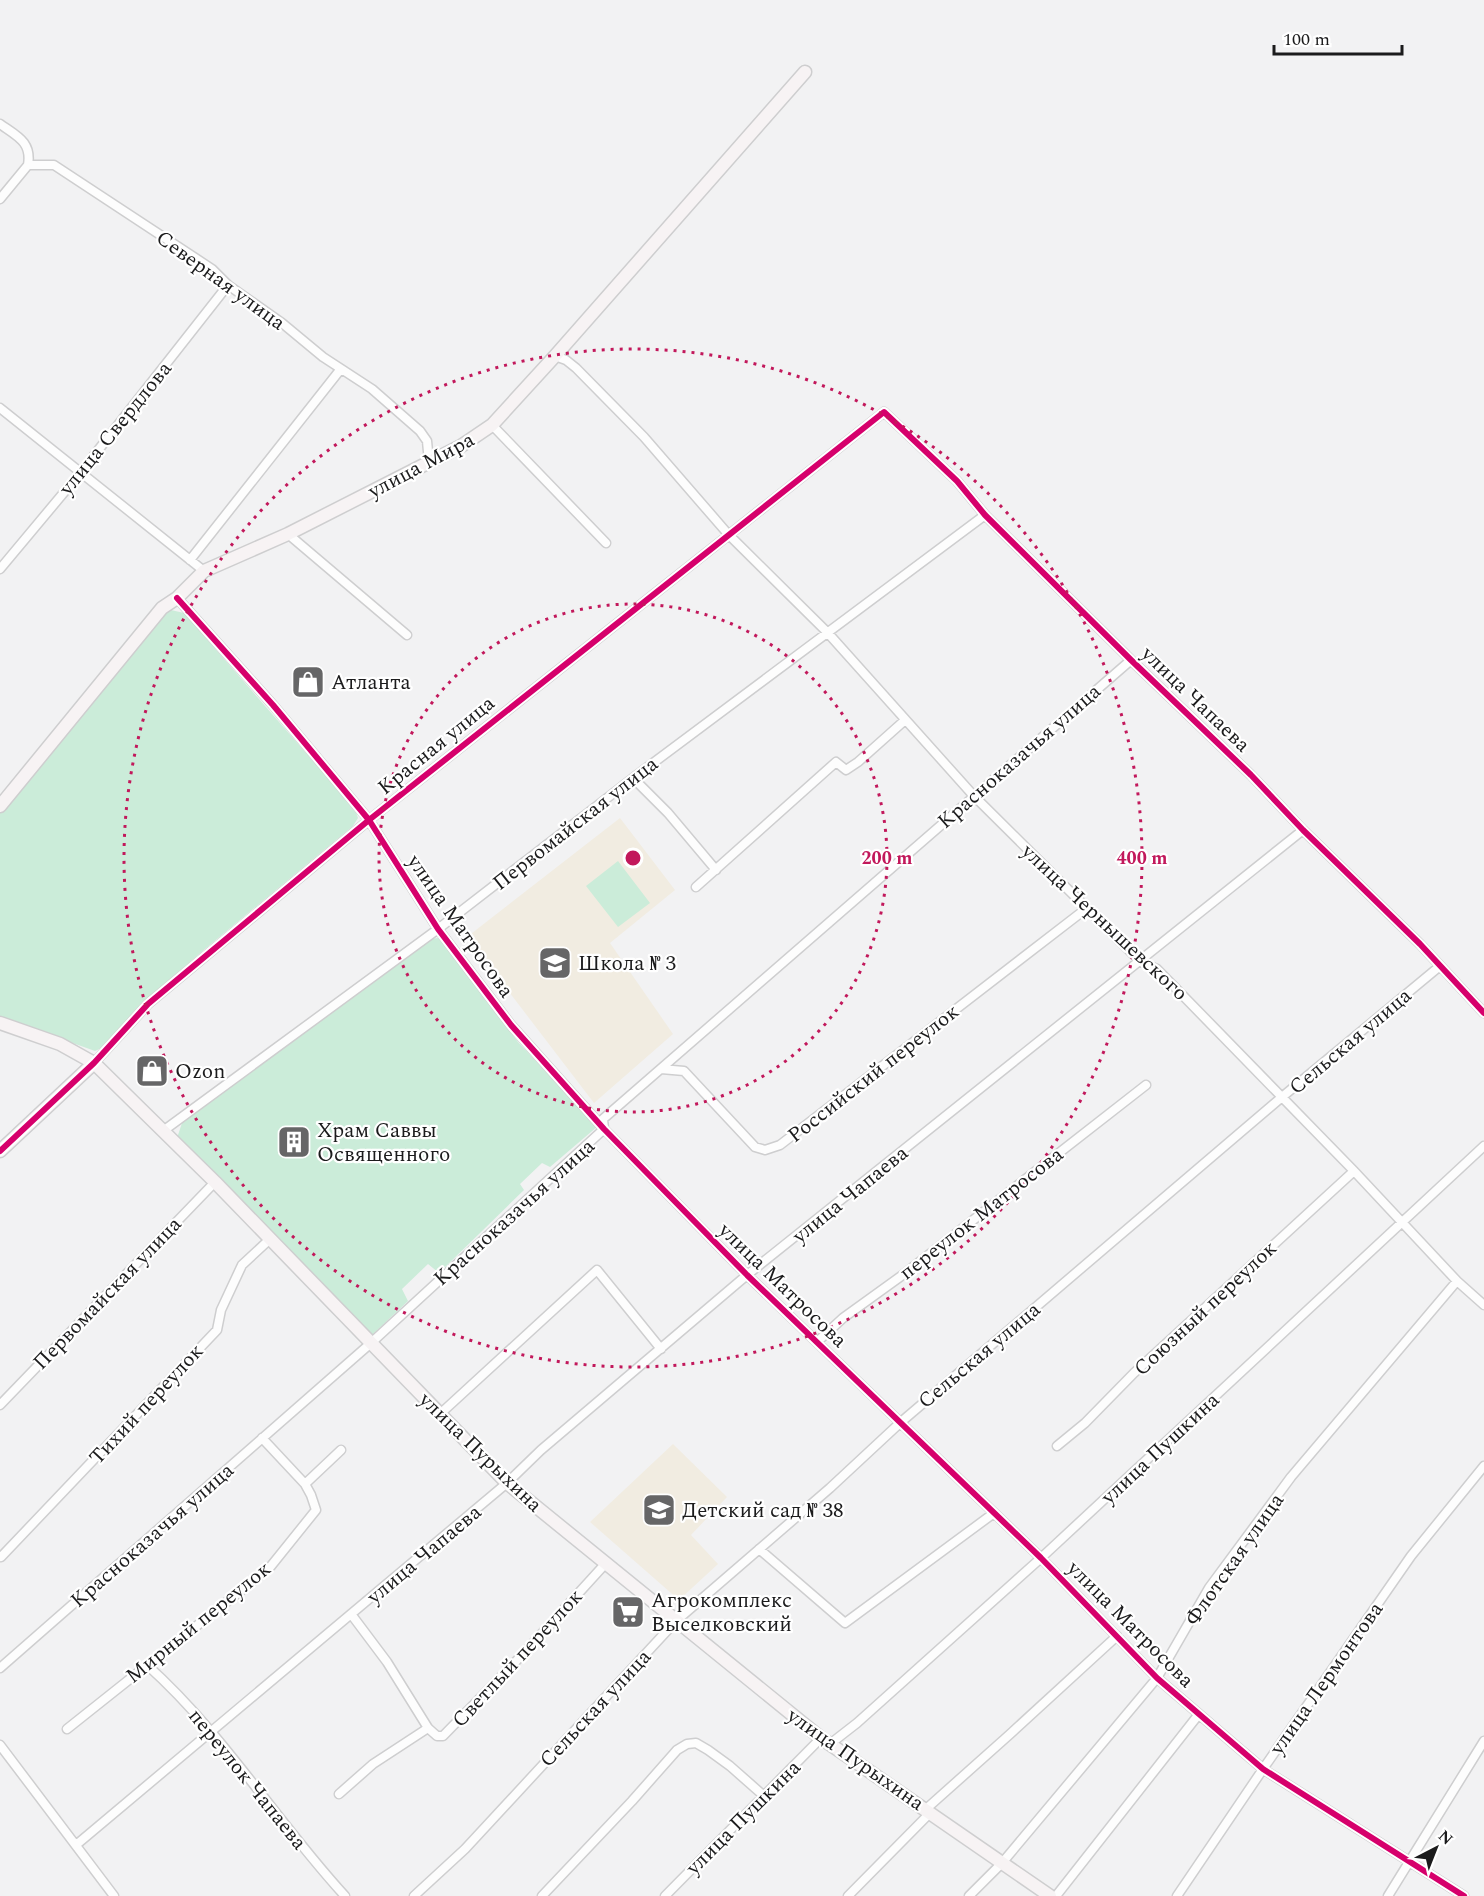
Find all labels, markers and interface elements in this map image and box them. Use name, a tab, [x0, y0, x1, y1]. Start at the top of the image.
scale bar	[1274, 18, 1402, 56]
text: 100 m	[1283, 26, 1330, 53]
street label: Северная улица	[149, 223, 293, 339]
street label: улица Свердлова	[51, 354, 181, 504]
street label: улица Мира	[361, 424, 481, 508]
street label: улица Чапаева	[1133, 638, 1258, 761]
shop icon: Атланта	[290, 664, 326, 700]
place label: Атланта	[331, 667, 412, 699]
street label: Красноказачья улица	[931, 676, 1109, 837]
street label: Красная улица	[371, 688, 503, 803]
street label: Первомайская улица	[486, 748, 666, 899]
street label: улица Чернышевского	[1013, 836, 1195, 1009]
text: 200 m	[861, 845, 913, 872]
text: 400 m	[1116, 845, 1168, 872]
street label: улица Матросова	[398, 847, 522, 1005]
centre of rings	[623, 848, 643, 868]
school or university icon: Школа № 3	[537, 945, 573, 981]
place label: Школа № 3	[578, 948, 676, 980]
street label: Сельская улица	[1282, 980, 1420, 1103]
street label: Российский переулок	[781, 996, 967, 1151]
shop icon: Ozon	[134, 1053, 170, 1089]
place label: Ozon	[175, 1056, 225, 1088]
place label: Храм Саввы Освященного	[317, 1115, 450, 1171]
building icon: Храм Саввы Освященного	[276, 1124, 312, 1160]
street label: Красноказачья улица	[427, 1131, 603, 1294]
street label: улица Чапаева	[785, 1137, 916, 1252]
street label: переулок Матросова	[892, 1139, 1071, 1288]
street label: Первомайская улица	[26, 1209, 190, 1378]
street label: улица Матросова	[710, 1215, 855, 1356]
street label: Союзный переулок	[1127, 1233, 1285, 1384]
street label: Сельская улица	[911, 1294, 1049, 1417]
street label: Тихий переулок	[82, 1336, 212, 1473]
street label: улица Пурыхина	[410, 1384, 550, 1521]
street label: улица Пушкина	[1093, 1385, 1228, 1513]
street label: Красноказачья улица	[64, 1455, 242, 1616]
street label: Флотская улица	[1177, 1486, 1293, 1632]
school or university icon: Детский сад № 38	[641, 1492, 677, 1528]
place label: Детский сад № 38	[682, 1495, 844, 1527]
street label: улица Чапаева	[359, 1497, 490, 1613]
street label: улица Матросова	[1059, 1553, 1202, 1696]
street label: Мирный переулок	[119, 1554, 279, 1692]
street label: Светлый переулок	[445, 1582, 591, 1735]
place label: Агрокомплекс Выселковский	[651, 1585, 792, 1641]
supermarket icon: Агрокомплекс Выселковский	[610, 1594, 646, 1630]
street label: улица Лермонтова	[1261, 1595, 1392, 1763]
street label: Сельская улица	[532, 1642, 660, 1775]
street label: улица Пурыхина	[779, 1700, 931, 1820]
street label: переулок Чапаева	[180, 1702, 315, 1858]
street label: улица Пушкина	[678, 1752, 809, 1884]
north arrow	[1406, 1818, 1466, 1878]
text: N	[1432, 1824, 1458, 1851]

